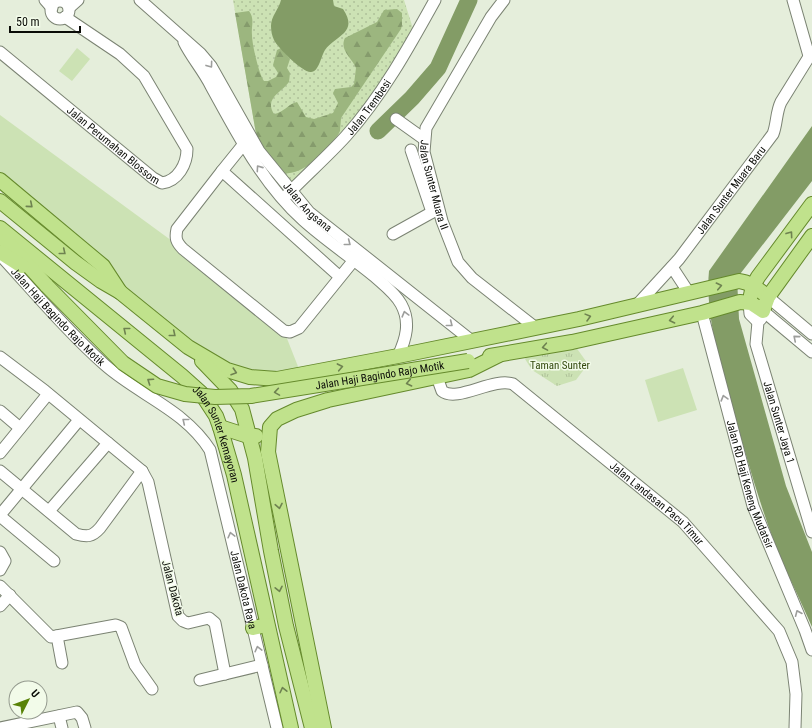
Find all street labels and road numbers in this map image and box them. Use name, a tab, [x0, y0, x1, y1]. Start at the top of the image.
street label: Jalan Trembesi	[344, 77, 394, 138]
street label: Jalan Perumahan Blossom	[64, 104, 162, 187]
street label: Jalan Sunter Muara II	[417, 139, 451, 232]
street label: Jalan Sunter Muara Baru	[694, 144, 769, 237]
street label: Jalan Angsana	[280, 180, 334, 235]
street label: Jalan Haji Bagindo Rajo Motik	[8, 265, 107, 369]
street label: Jalan Haji Bagindo Rajo Motik	[315, 359, 445, 393]
street label: Jalan Sunter Jaya 1	[760, 380, 797, 465]
street label: Jalan Sunter Kemayoran	[190, 383, 241, 484]
street label: Jalan RD Haji Keneng Mudatsir	[724, 419, 776, 551]
street label: Jalan Landasan Pacu Timur	[607, 459, 707, 548]
street label: Jalan Dakota Raya	[227, 549, 259, 630]
street label: Jalan Dakota	[159, 559, 186, 617]

